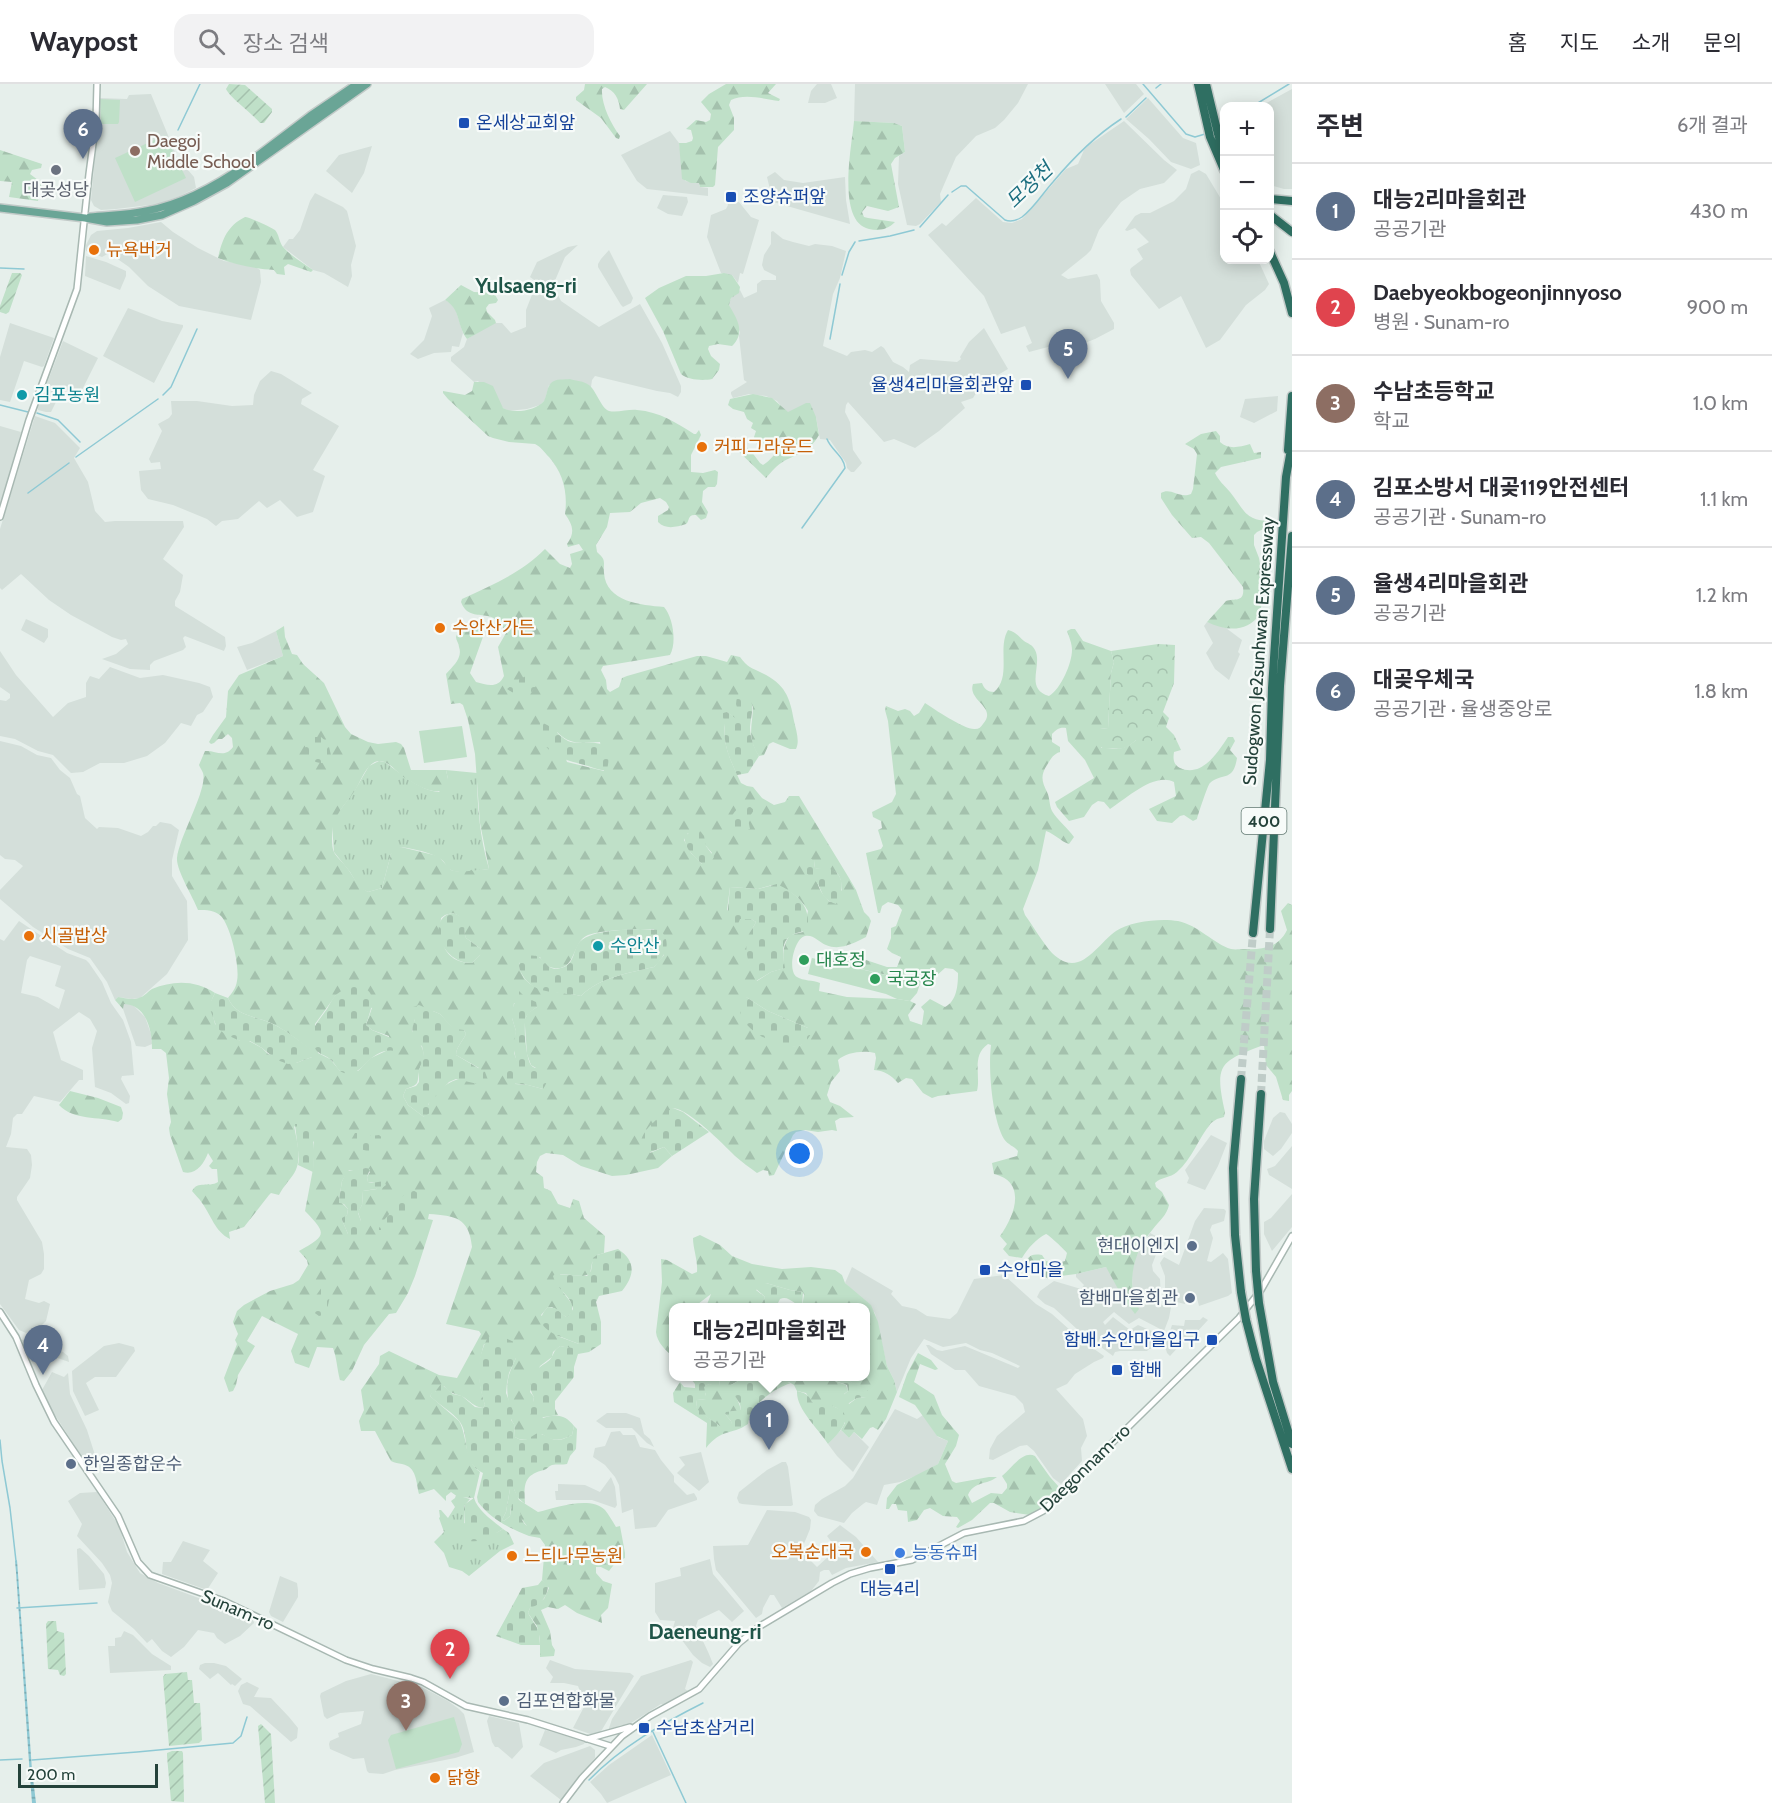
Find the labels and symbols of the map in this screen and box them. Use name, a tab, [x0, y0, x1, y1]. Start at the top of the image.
pin: 6	[64, 110, 103, 159]
place label: 온세상교회앞	[476, 112, 575, 134]
marker: 온세상교회앞	[457, 116, 471, 130]
place label: Daegoj Middle School	[147, 130, 256, 173]
marker: Daegoj Middle School	[128, 144, 142, 158]
water label: 모정천	[1001, 155, 1059, 213]
marker: 대곶성당	[49, 163, 63, 177]
place label: 대곶성당	[23, 179, 89, 201]
place label: 조양슈퍼앞	[743, 186, 826, 208]
marker: 조양슈퍼앞	[724, 190, 738, 204]
place label: 뉴욕버거	[106, 239, 172, 261]
marker: 뉴욕버거	[87, 243, 101, 257]
district label: Yulsaeng-ri	[474, 273, 577, 298]
pin: 5	[1048, 330, 1088, 379]
place label: 율생4리마을회관앞	[871, 374, 1014, 396]
marker: 율생4리마을회관앞	[1019, 378, 1033, 392]
place label: 김포농원	[34, 384, 100, 406]
marker: 김포농원	[15, 388, 29, 402]
place label: 커피그라운드	[714, 436, 813, 458]
marker: 커피그라운드	[695, 440, 709, 454]
street label: Sudogwon Je2sunhwan Expressway	[1239, 516, 1279, 786]
place label: 수안산가든	[452, 617, 535, 639]
marker: 수안산가든	[433, 621, 447, 635]
road number: 400	[1242, 808, 1286, 834]
place label: 시골밥상	[41, 925, 107, 947]
marker: 시골밥상	[22, 929, 36, 943]
place label: 수안산	[610, 935, 660, 957]
marker: 수안산	[591, 939, 605, 953]
place label: 대호정	[816, 949, 866, 971]
marker: 대호정	[797, 953, 811, 967]
place label: 국궁장	[887, 968, 937, 990]
marker: 국궁장	[868, 972, 882, 986]
your location	[785, 1139, 814, 1168]
place label: 현대이엔지	[1097, 1235, 1180, 1257]
marker: 현대이엔지	[1185, 1239, 1199, 1253]
place label: 수안마을	[997, 1259, 1063, 1281]
marker: 수안마을	[978, 1263, 992, 1277]
place label: 함배마을회관	[1079, 1287, 1178, 1309]
marker: 함배마을회관	[1183, 1291, 1197, 1305]
pin: 4	[24, 1326, 63, 1375]
place label: 함배.수안마을입구	[1064, 1329, 1200, 1351]
marker: 함배.수안마을입구	[1205, 1333, 1219, 1347]
place label: 함배	[1129, 1359, 1162, 1381]
marker: 함배	[1110, 1363, 1124, 1377]
pin: 1	[750, 1400, 788, 1450]
street label: Daegonnam-ro	[1035, 1419, 1135, 1517]
place label: 한일종합운수	[83, 1453, 182, 1475]
marker: 한일종합운수	[64, 1457, 78, 1471]
place label: 오복순대국	[771, 1541, 854, 1563]
place label: 능동슈퍼	[912, 1542, 978, 1564]
place label: 느티나무농원	[524, 1545, 623, 1567]
marker: 오복순대국	[859, 1545, 873, 1559]
marker: 능동슈퍼	[893, 1546, 907, 1560]
marker: 느티나무농원	[505, 1549, 519, 1563]
marker: 대능4리	[883, 1562, 897, 1576]
place label: 대능4리	[860, 1578, 920, 1600]
street label: Sunam-ro	[198, 1585, 278, 1635]
district label: Daeneung-ri	[648, 1619, 762, 1644]
pin: 2	[430, 1630, 470, 1679]
pin: 3	[386, 1682, 426, 1731]
place label: 김포연합화물	[516, 1690, 615, 1712]
marker: 김포연합화물	[497, 1694, 511, 1708]
place label: 수남초삼거리	[656, 1717, 755, 1739]
marker: 수남초삼거리	[637, 1721, 651, 1735]
scale bar	[18, 1761, 158, 1788]
place label: 닭향	[447, 1767, 480, 1789]
marker: 닭향	[428, 1771, 442, 1785]

